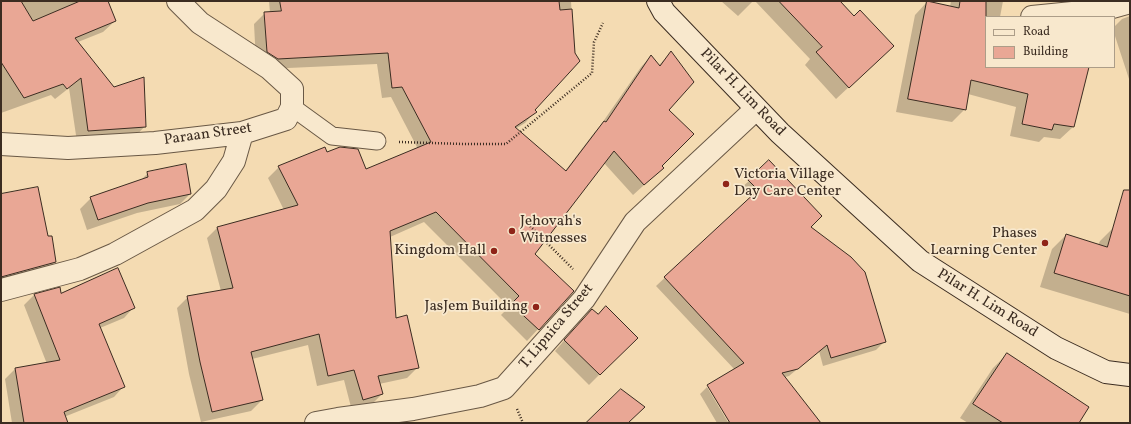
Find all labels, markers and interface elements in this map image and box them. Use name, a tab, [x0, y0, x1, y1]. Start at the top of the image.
legend	[985, 16, 1115, 68]
text: Road	[1023, 24, 1050, 40]
text: Building	[1023, 44, 1068, 60]
street label: Pilar H. Lim Road	[695, 45, 789, 141]
street label: Paraan Street	[163, 120, 253, 150]
place label: Victoria Village Day Care Center	[734, 166, 841, 201]
marker: Victoria Village Day Care Center	[721, 179, 731, 189]
place label: Jehovah's Witnesses	[520, 213, 587, 248]
place label: Phases Learning Center	[930, 225, 1037, 260]
marker: Jehovah's Witnesses	[507, 226, 517, 236]
marker: Phases Learning Center	[1040, 238, 1050, 248]
place label: Kingdom Hall	[394, 242, 486, 260]
marker: Kingdom Hall	[489, 246, 499, 256]
street label: Pilar H. Lim Road	[933, 266, 1041, 342]
street label: T. Lipnica Street	[516, 281, 598, 373]
place label: JasJem Building	[424, 298, 528, 316]
marker: JasJem Building	[531, 302, 541, 312]

